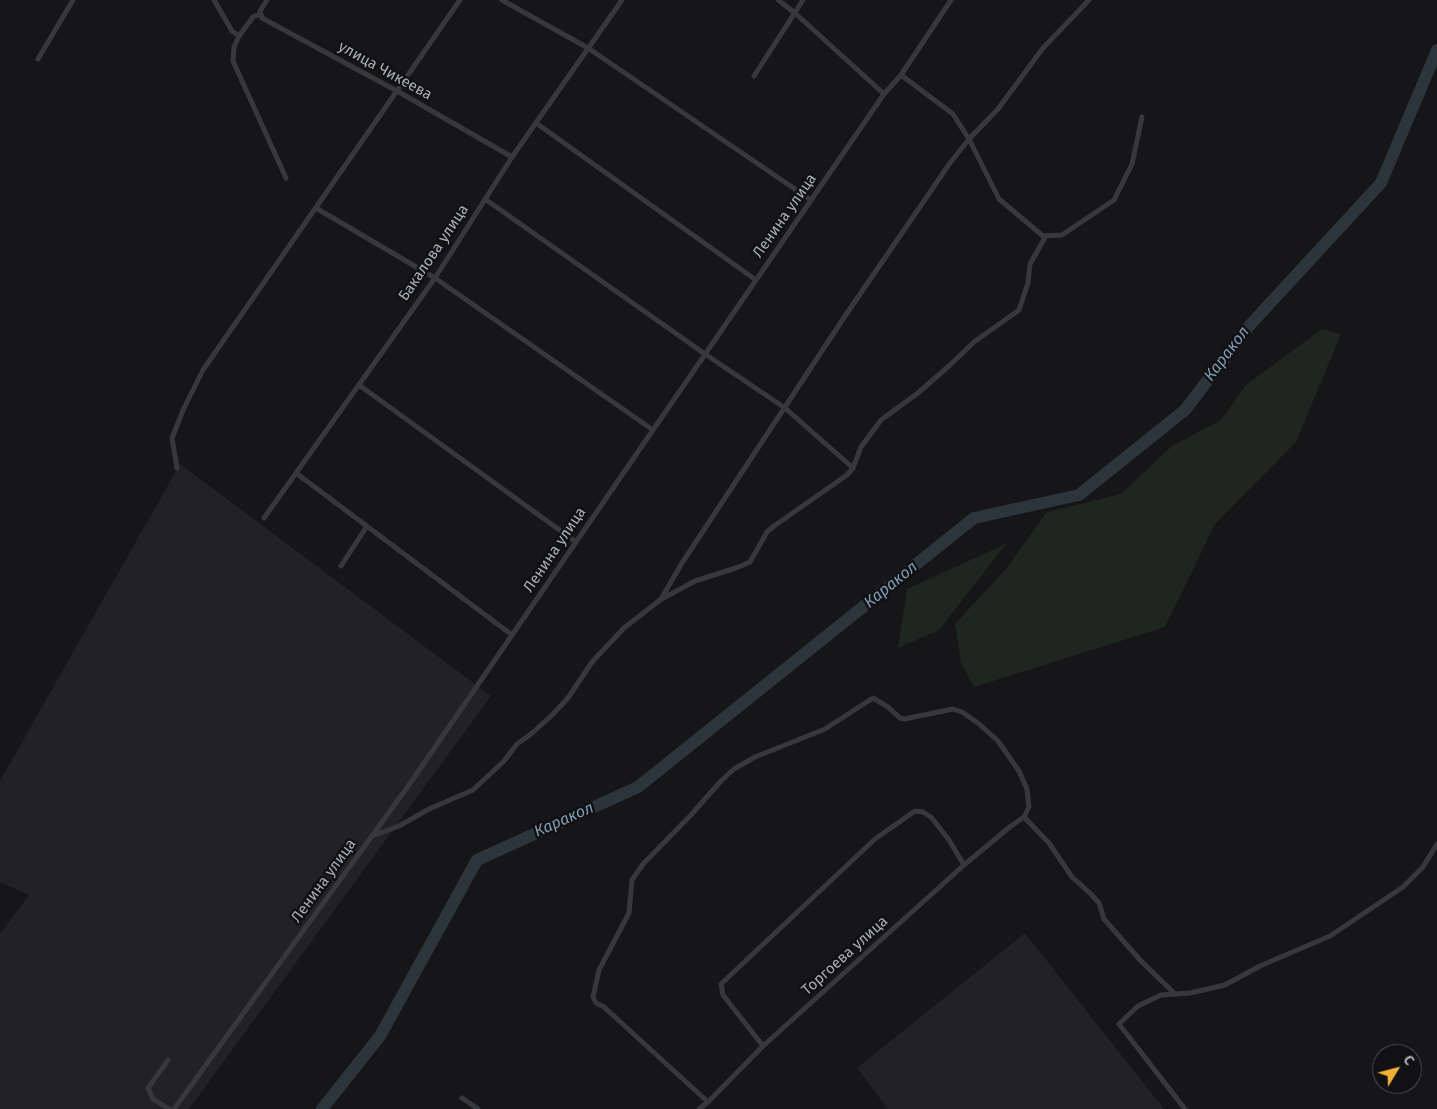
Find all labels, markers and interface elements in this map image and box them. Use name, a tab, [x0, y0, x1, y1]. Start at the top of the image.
street label: улица Чикеева	[335, 38, 435, 104]
street label: Ленина улица	[749, 170, 821, 262]
street label: Бакалова улица	[395, 201, 473, 305]
water label: Каракол	[1200, 323, 1254, 385]
street label: Ленина улица	[520, 504, 590, 596]
water label: Каракол	[860, 558, 922, 612]
water label: Каракол	[531, 798, 597, 842]
street label: Ленина улица	[288, 836, 360, 926]
street label: Торгоева улица	[798, 913, 892, 999]
north arrow	[1372, 1044, 1422, 1094]
text: С	[1399, 1052, 1418, 1069]

